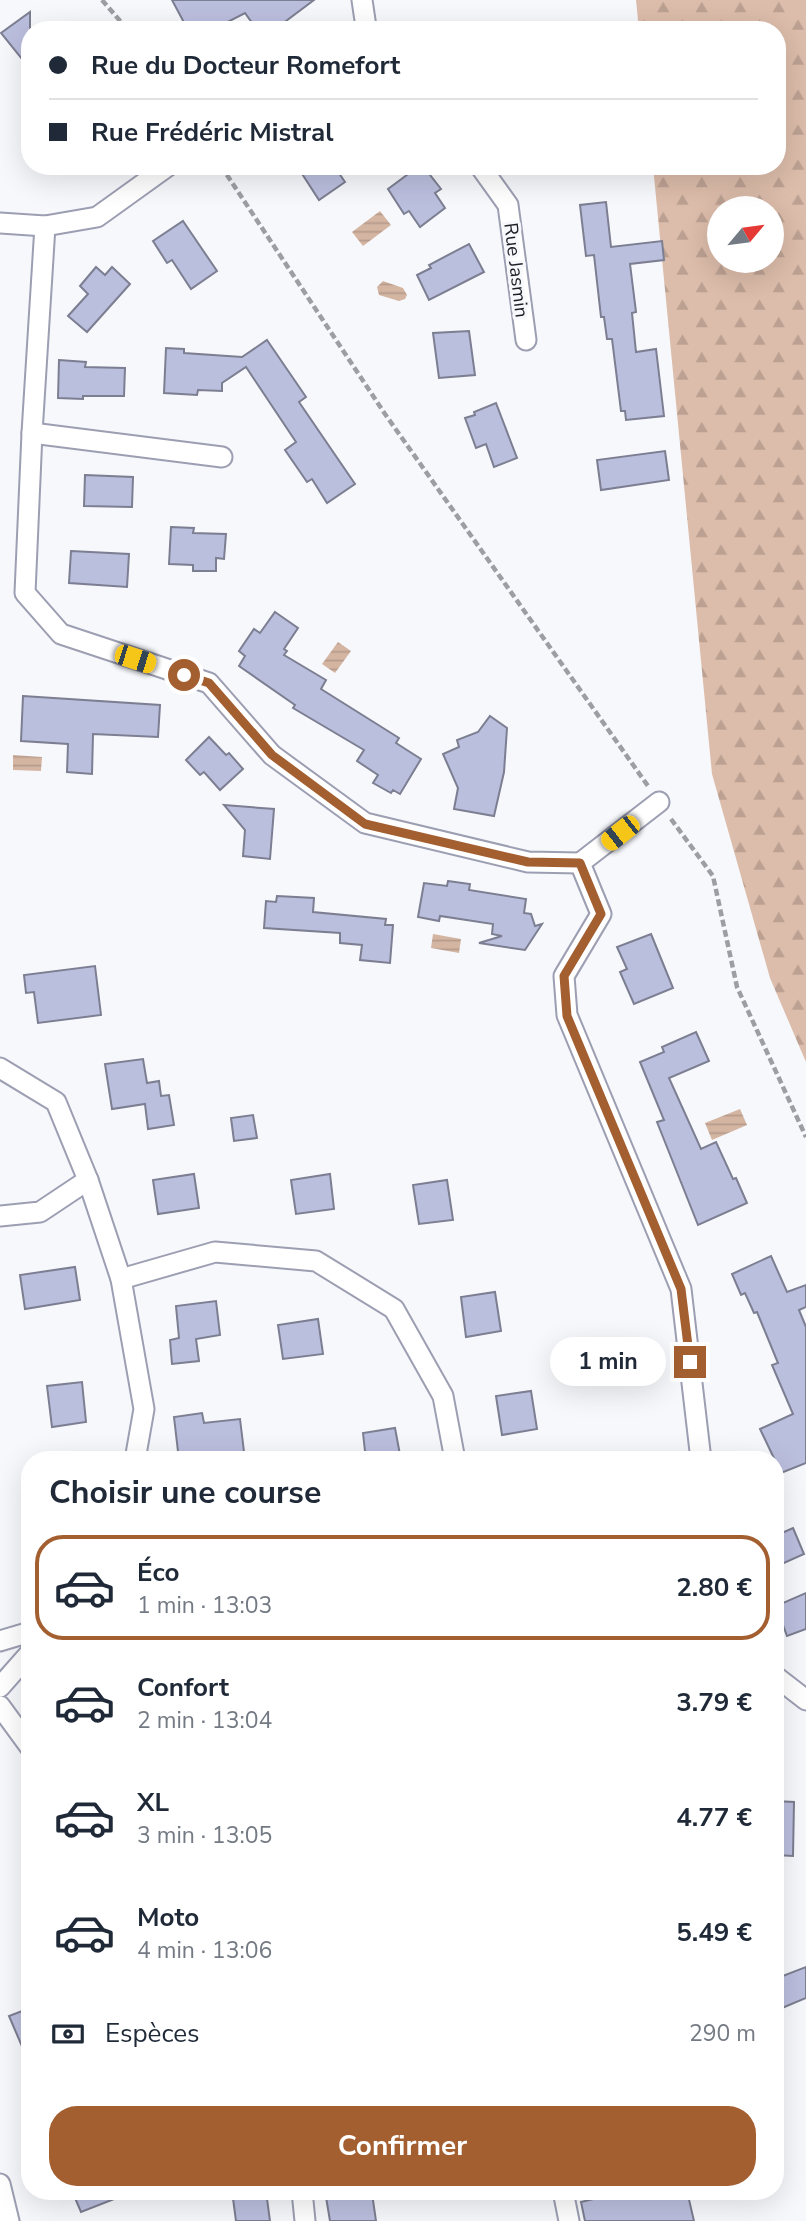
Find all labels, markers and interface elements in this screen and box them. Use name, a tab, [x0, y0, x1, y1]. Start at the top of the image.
text: Rue du Docteur Romefort	[91, 48, 400, 83]
text: Rue Frédéric Mistral	[91, 115, 334, 150]
north arrow	[707, 196, 784, 273]
map controls	[707, 196, 784, 273]
street label: Rue Jasmin	[497, 221, 535, 319]
car	[112, 643, 159, 675]
route start	[168, 659, 200, 691]
car	[597, 812, 644, 854]
callout: 1 min	[550, 1338, 666, 1386]
text: 1 min	[578, 1346, 638, 1377]
route end	[674, 1346, 706, 1378]
text: Choisir une course	[49, 1471, 321, 1514]
text: Éco	[137, 1555, 179, 1590]
icon: car	[53, 1556, 116, 1619]
text: 2.80 €	[676, 1570, 752, 1605]
text: 1 min · 13:03	[137, 1590, 272, 1621]
text: Confort	[137, 1670, 229, 1705]
icon: car	[53, 1671, 116, 1734]
text: 3.79 €	[676, 1685, 752, 1720]
text: 2 min · 13:04	[137, 1705, 272, 1736]
text: XL	[137, 1785, 169, 1820]
icon: car	[53, 1786, 116, 1849]
text: 4.77 €	[676, 1800, 752, 1835]
text: 3 min · 13:05	[137, 1820, 272, 1851]
text: Moto	[137, 1900, 199, 1935]
icon: car	[53, 1901, 116, 1964]
text: 5.49 €	[676, 1915, 752, 1950]
text: 4 min · 13:06	[137, 1935, 272, 1966]
icon: cash	[49, 2015, 87, 2053]
text: Espèces	[105, 2016, 200, 2051]
text: 290 m	[689, 2018, 756, 2049]
button: Confirmer	[49, 2106, 756, 2186]

